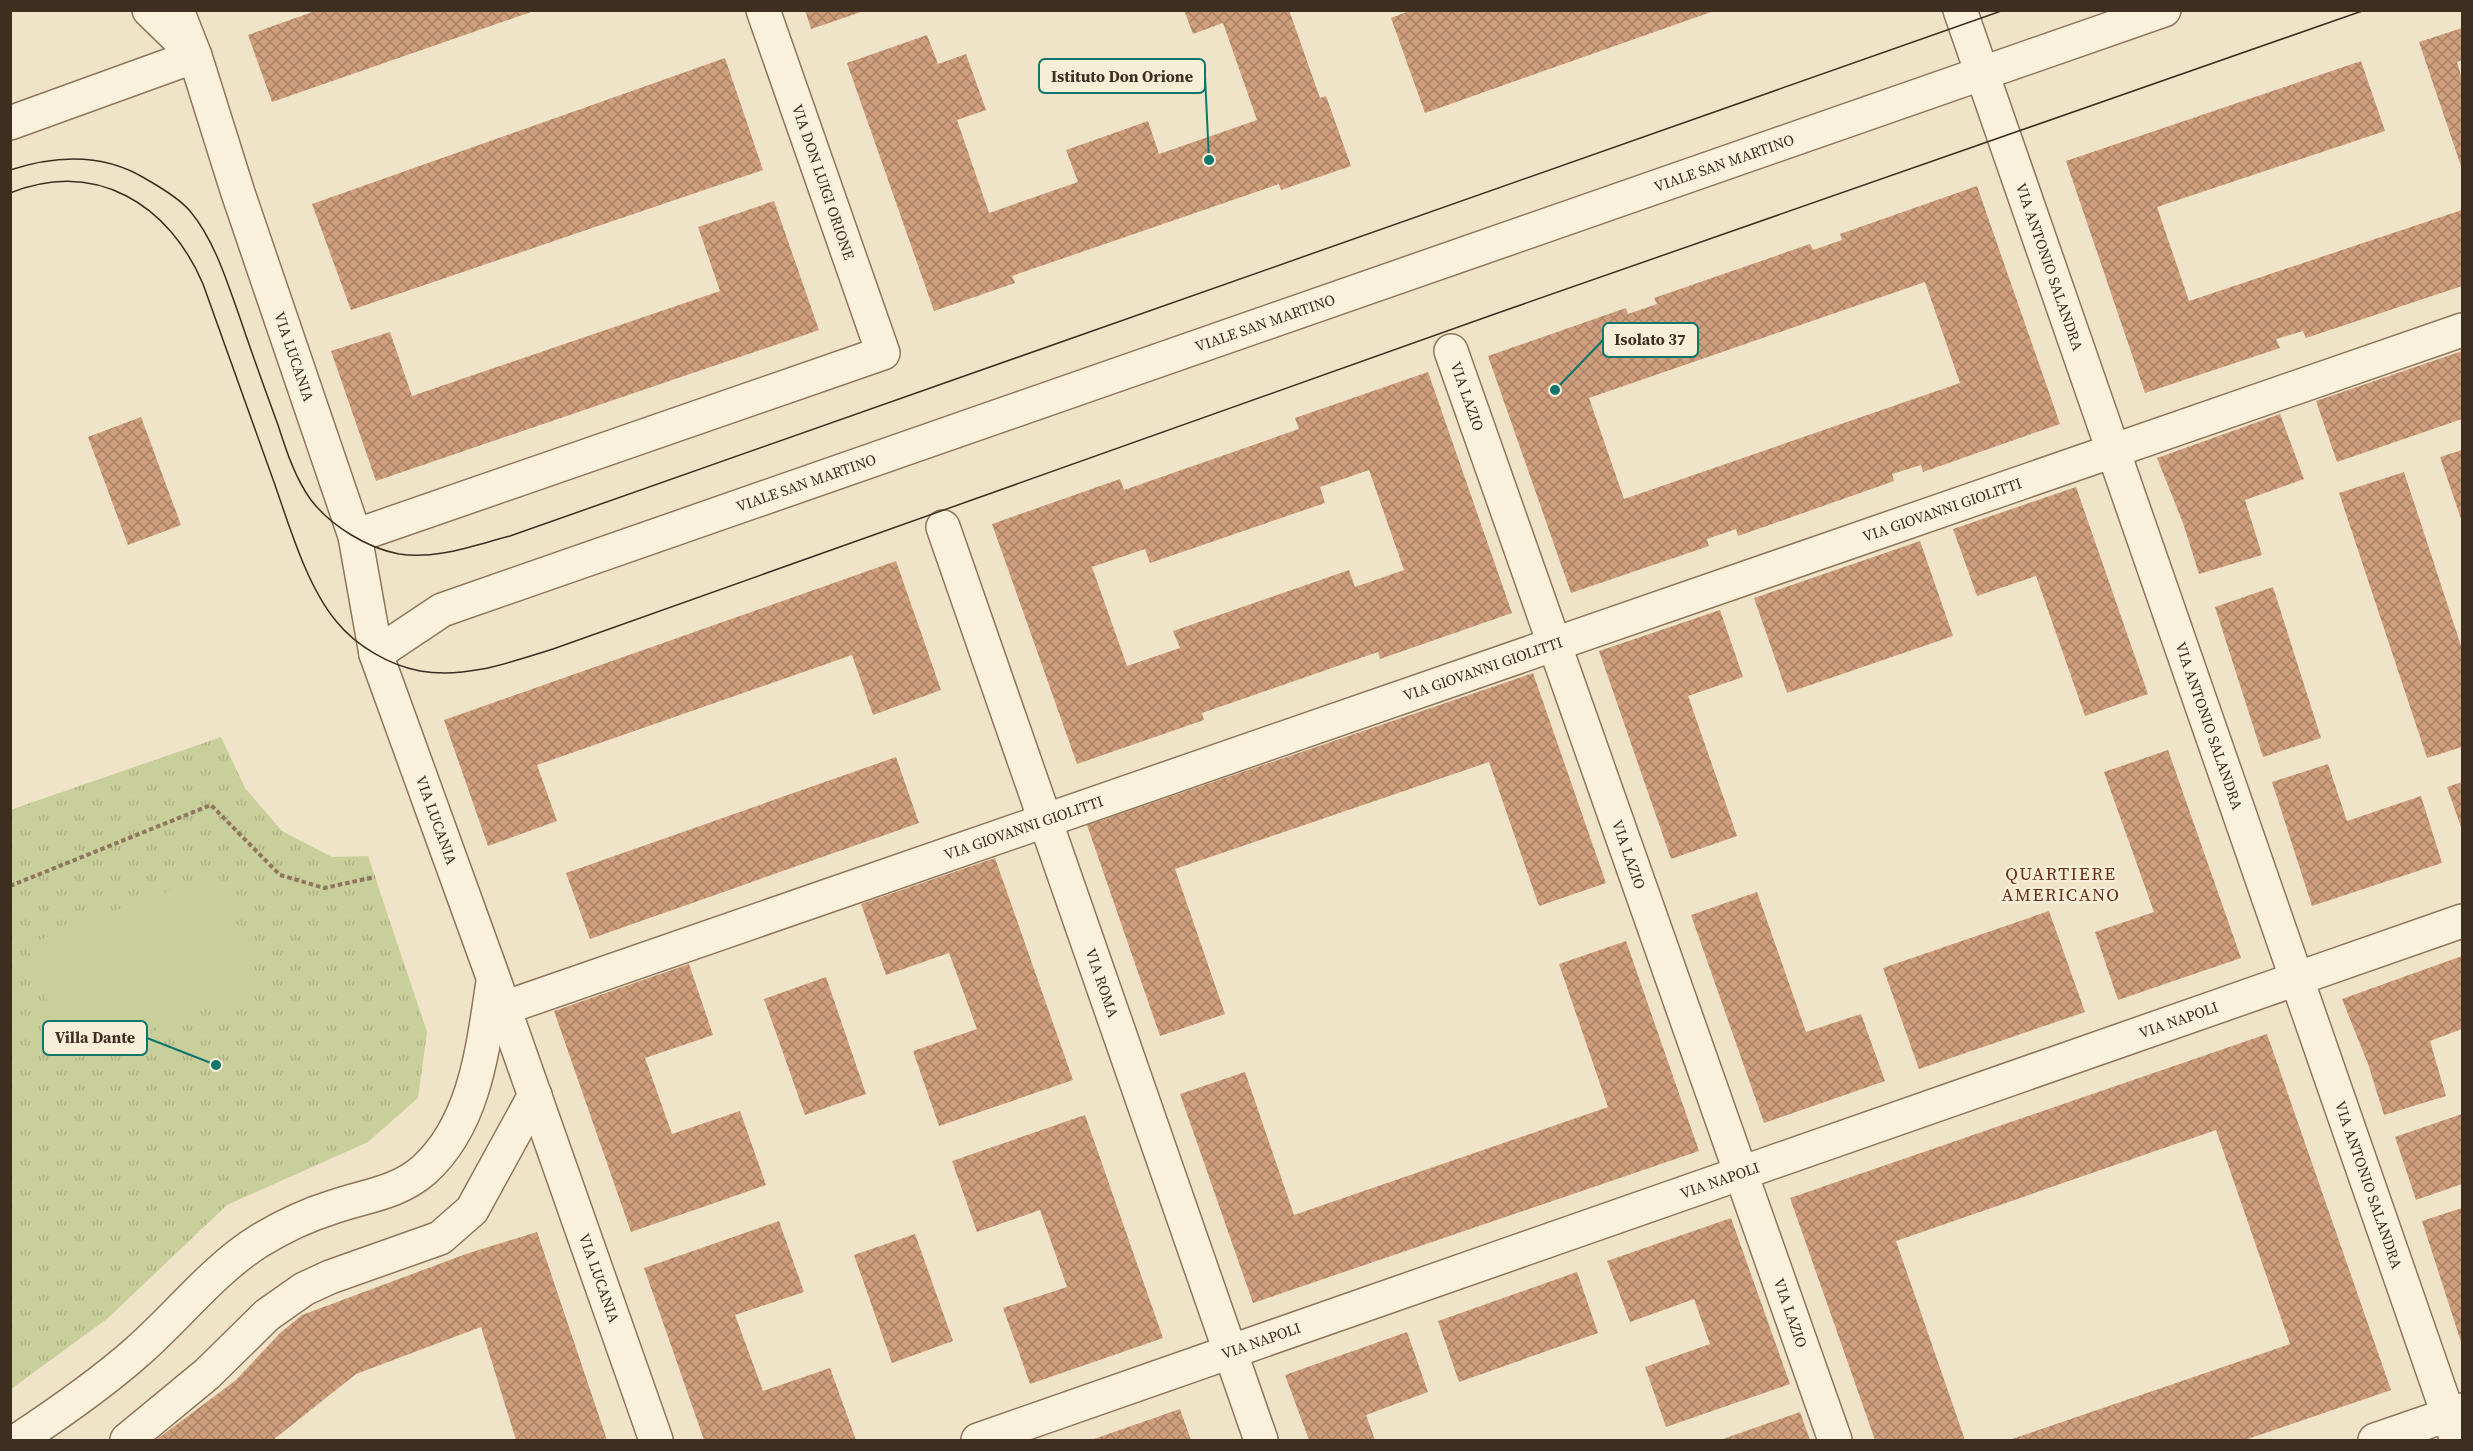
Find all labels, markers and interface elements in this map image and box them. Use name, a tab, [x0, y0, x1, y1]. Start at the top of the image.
callout: Istituto Don Orione	[1039, 59, 1205, 93]
text: Istituto Don Orione	[1051, 65, 1193, 87]
street label: VIA DON LUIGI ORIONE	[787, 101, 860, 262]
street label: VIALE SAN MARTINO	[1651, 129, 1797, 197]
street label: VIA ANTONIO SALANDRA	[2011, 180, 2089, 354]
street label: VIALE SAN MARTINO	[1192, 289, 1338, 357]
street label: VIA LUCANIA	[269, 309, 319, 404]
callout: Isolato 37	[1603, 323, 1698, 357]
text: Isolato 37	[1614, 328, 1686, 350]
street label: VIA LAZIO	[1446, 359, 1489, 434]
street label: VIALE SAN MARTINO	[733, 449, 879, 517]
street label: VIA GIOVANNI GIOLITTI	[1860, 472, 2025, 547]
street label: VIA GIOVANNI GIOLITTI	[1400, 631, 1565, 706]
street label: VIA ANTONIO SALANDRA	[2170, 639, 2248, 813]
street label: VIA LUCANIA	[411, 772, 462, 868]
street label: VIA GIOVANNI GIOLITTI	[941, 790, 1106, 865]
street label: VIA LAZIO	[1607, 817, 1651, 892]
district label: QUARTIERE AMERICANO	[2001, 861, 2121, 907]
street label: VIA ROMA	[1081, 945, 1124, 1021]
street label: VIA NAPOLI	[2136, 996, 2221, 1043]
callout: Villa Dante	[43, 1021, 147, 1055]
text: Villa Dante	[55, 1026, 135, 1048]
street label: VIA ANTONIO SALANDRA	[2330, 1098, 2408, 1272]
street label: VIA NAPOLI	[1677, 1156, 1762, 1204]
street label: VIA LUCANIA	[574, 1230, 625, 1326]
street label: VIA LAZIO	[1769, 1275, 1813, 1350]
street label: VIA NAPOLI	[1219, 1317, 1304, 1364]

